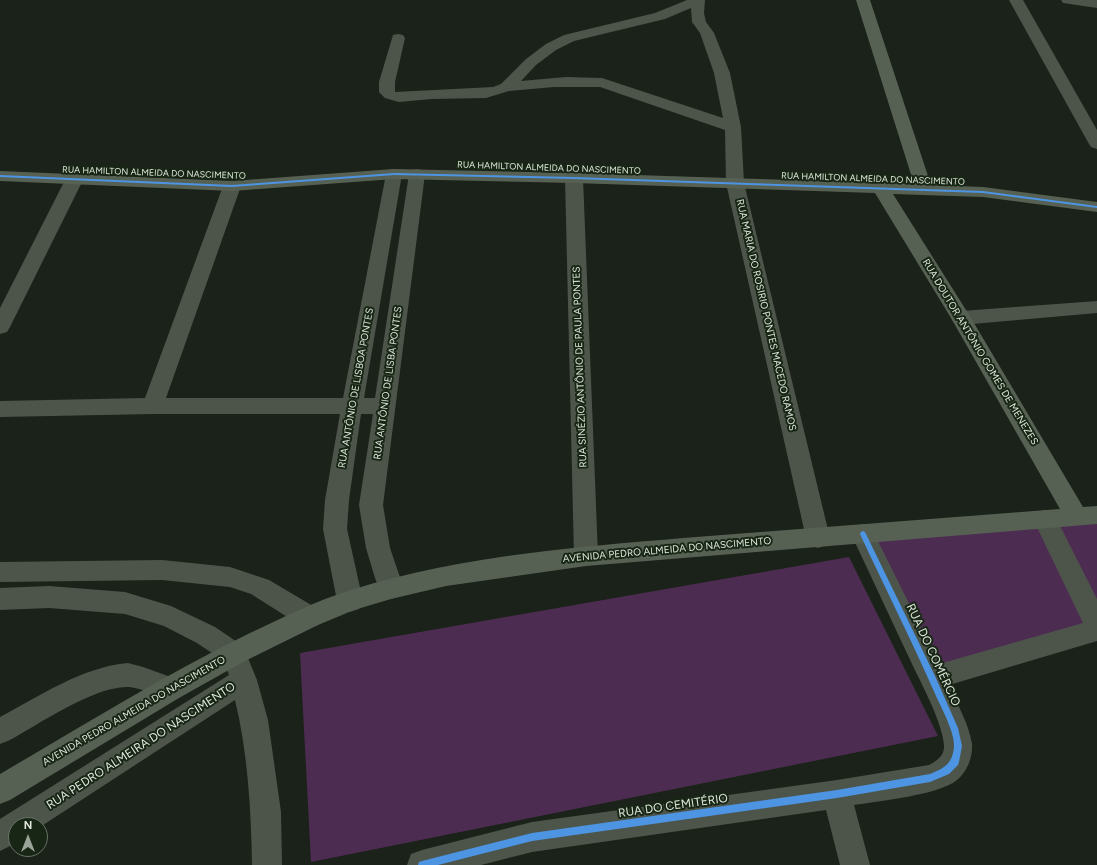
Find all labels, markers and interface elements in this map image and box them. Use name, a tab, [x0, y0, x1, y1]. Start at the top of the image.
street label: RUA HAMILTON ALMEIDA DO NASCIMENTO	[457, 159, 641, 177]
street label: RUA HAMILTON ALMEIDA DO NASCIMENTO	[62, 164, 246, 182]
street label: RUA HAMILTON ALMEIDA DO NASCIMENTO	[781, 170, 965, 188]
street label: RUA MARIA DO ROSIRIO PONTES MACEDO RAMOS	[733, 198, 799, 432]
street label: RUA DOUTOR ANTÔNIO GOMES DE MENEZES	[920, 257, 1040, 447]
street label: RUA SINÉZIO ANTÔNIO DE PAULA PONTES	[570, 266, 590, 468]
street label: RUA ANTÔNIO DE LISBA PONTES	[371, 306, 405, 460]
street label: RUA ANTÔNIO DE LISBOA PONTES	[336, 307, 376, 469]
street label: AVENIDA PEDRO ALMEIDA DO NASCIMENTO	[562, 535, 772, 565]
street label: RUA DO COMÉRCIO	[903, 601, 963, 709]
street label: AVENIDA PEDRO ALMEIDA DO NASCIMENTO	[40, 654, 228, 768]
street label: RUA PEDRO ALMEIRA DO NASCIMENTO	[44, 679, 238, 813]
street label: RUA DO CEMITÉRIO	[617, 791, 729, 821]
north arrow	[8, 817, 48, 857]
text: N	[24, 819, 32, 832]

